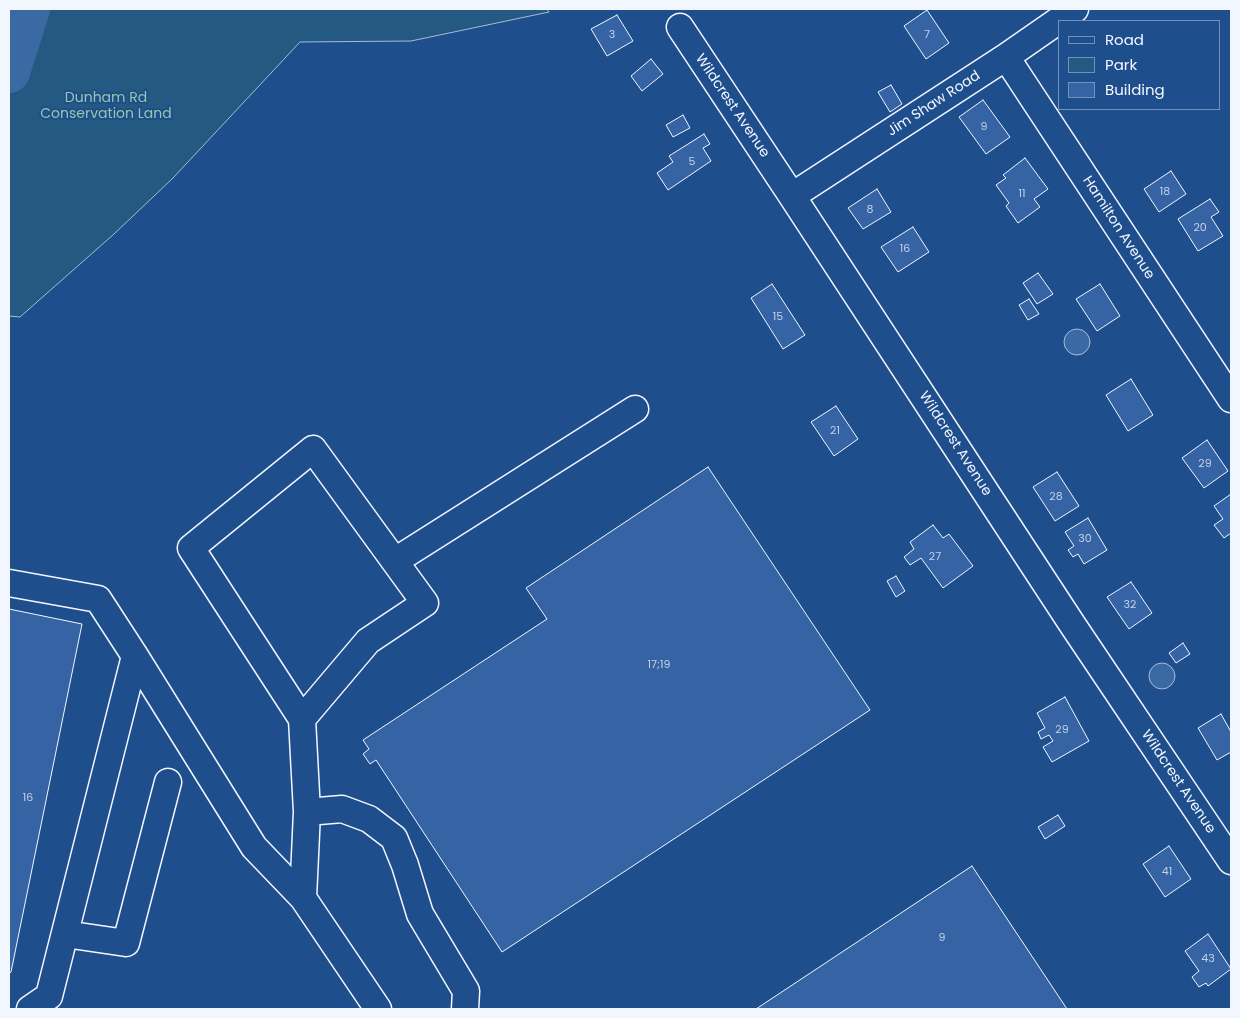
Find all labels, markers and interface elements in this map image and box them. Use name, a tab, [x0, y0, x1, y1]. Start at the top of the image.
legend	[1058, 20, 1220, 110]
house number: 3	[609, 28, 615, 42]
house number: 7	[924, 28, 930, 42]
text: Road	[1105, 29, 1144, 50]
street label: Wildcrest Avenue	[691, 51, 773, 161]
text: Park	[1105, 54, 1137, 75]
street label: Jim Shaw Road	[884, 68, 984, 140]
text: Building	[1105, 79, 1165, 100]
park label: Dunham Rd Conservation Land	[40, 90, 172, 122]
house number: 9	[981, 120, 987, 134]
house number: 5	[689, 155, 695, 169]
street label: Hamilton Avenue	[1078, 173, 1158, 283]
house number: 18	[1160, 185, 1170, 199]
house number: 11	[1018, 187, 1026, 201]
house number: 8	[867, 203, 873, 217]
house number: 20	[1193, 221, 1207, 235]
house number: 16	[900, 242, 910, 256]
house number: 15	[773, 310, 783, 324]
street label: Wildcrest Avenue	[915, 389, 995, 499]
house number: 21	[830, 424, 840, 438]
house number: 29	[1198, 457, 1212, 471]
house number: 28	[1049, 490, 1063, 504]
house number: 30	[1078, 532, 1092, 546]
house number: 27	[929, 550, 941, 564]
house number: 32	[1124, 598, 1136, 612]
house number: 17;19	[648, 658, 670, 672]
house number: 29	[1055, 723, 1069, 737]
street label: Wildcrest Avenue	[1137, 727, 1219, 837]
house number: 16	[23, 791, 33, 805]
house number: 41	[1162, 865, 1172, 879]
house number: 9	[939, 931, 945, 945]
house number: 43	[1201, 952, 1215, 966]

